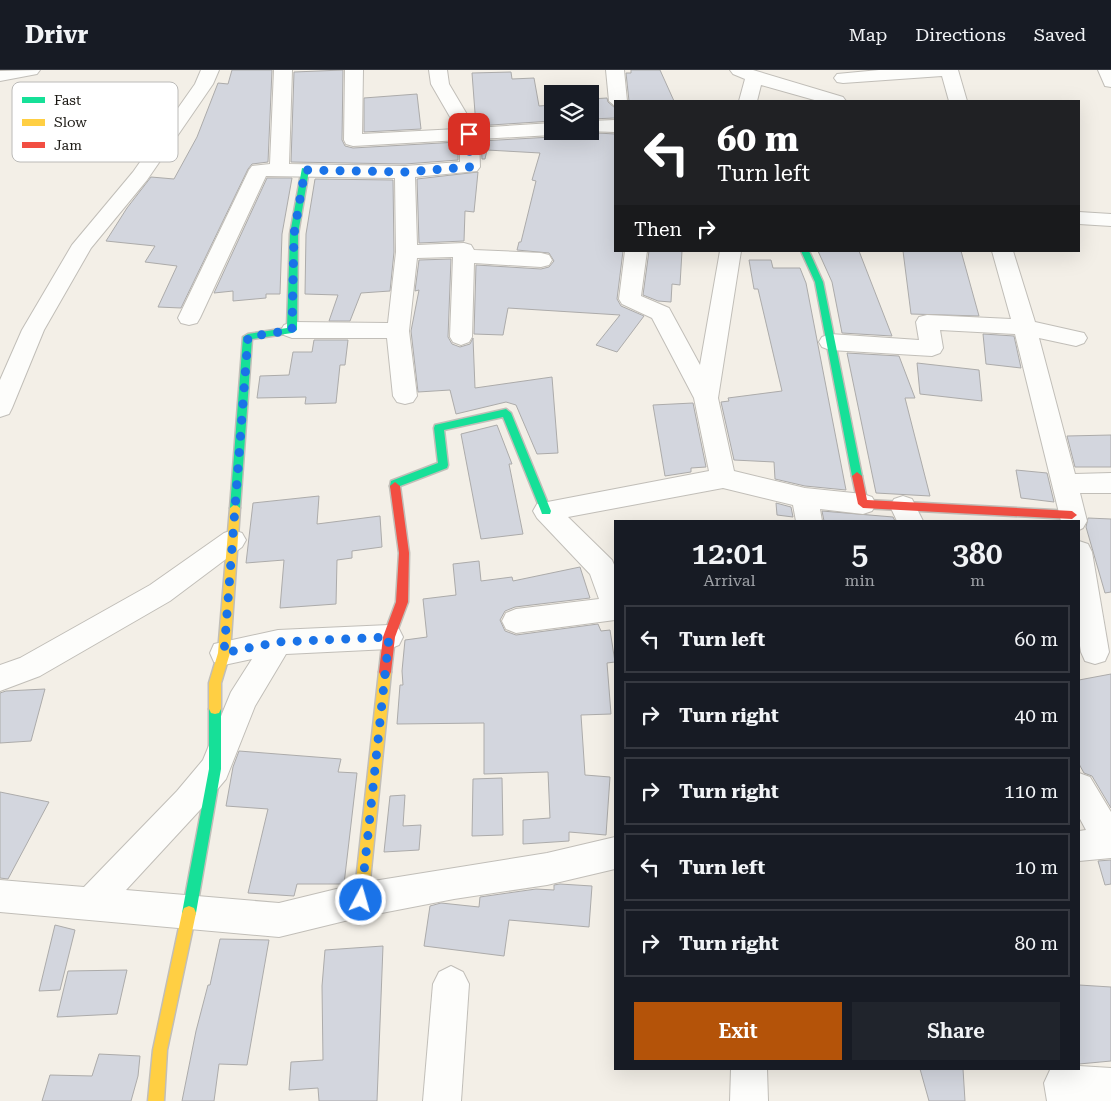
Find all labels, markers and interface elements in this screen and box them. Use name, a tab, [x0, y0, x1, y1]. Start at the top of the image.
text: Drivr	[25, 21, 88, 49]
text: Map	[849, 24, 887, 45]
text: Directions	[915, 24, 1006, 45]
text: Saved	[1034, 24, 1086, 45]
legend	[12, 82, 178, 162]
map controls	[544, 85, 599, 140]
button: layers	[544, 85, 599, 140]
text: Fast	[54, 92, 81, 108]
pin	[448, 113, 490, 155]
text: Slow	[54, 114, 87, 130]
text: 60 m	[717, 119, 799, 160]
icon: arrive	[455, 120, 483, 148]
icon: left	[634, 120, 699, 185]
text: Jam	[54, 137, 82, 153]
text: Turn left	[717, 161, 810, 186]
icon: right	[692, 215, 720, 243]
text: Then	[634, 218, 682, 241]
text: 12:01	[691, 536, 767, 571]
text: 5	[851, 536, 868, 571]
text: 380	[952, 536, 1003, 571]
text: Arrival	[703, 571, 755, 590]
text: min	[845, 571, 875, 590]
text: m	[970, 571, 985, 590]
icon: left	[636, 625, 664, 653]
text: Turn left	[679, 628, 765, 651]
text: 60 m	[1015, 628, 1058, 651]
icon: right	[636, 701, 664, 729]
text: Turn right	[679, 704, 779, 727]
text: 40 m	[1015, 704, 1058, 727]
icon: right	[636, 777, 664, 805]
text: Turn right	[679, 780, 779, 803]
text: 110 m	[1004, 780, 1058, 803]
icon: left	[636, 853, 664, 881]
text: Turn left	[679, 856, 765, 879]
text: 10 m	[1015, 856, 1058, 879]
position arrow	[334, 873, 386, 925]
icon: right	[636, 929, 664, 957]
text: Turn right	[679, 932, 779, 955]
text: 80 m	[1015, 932, 1058, 955]
button: Exit	[634, 1002, 842, 1060]
button: Share	[852, 1002, 1060, 1060]

